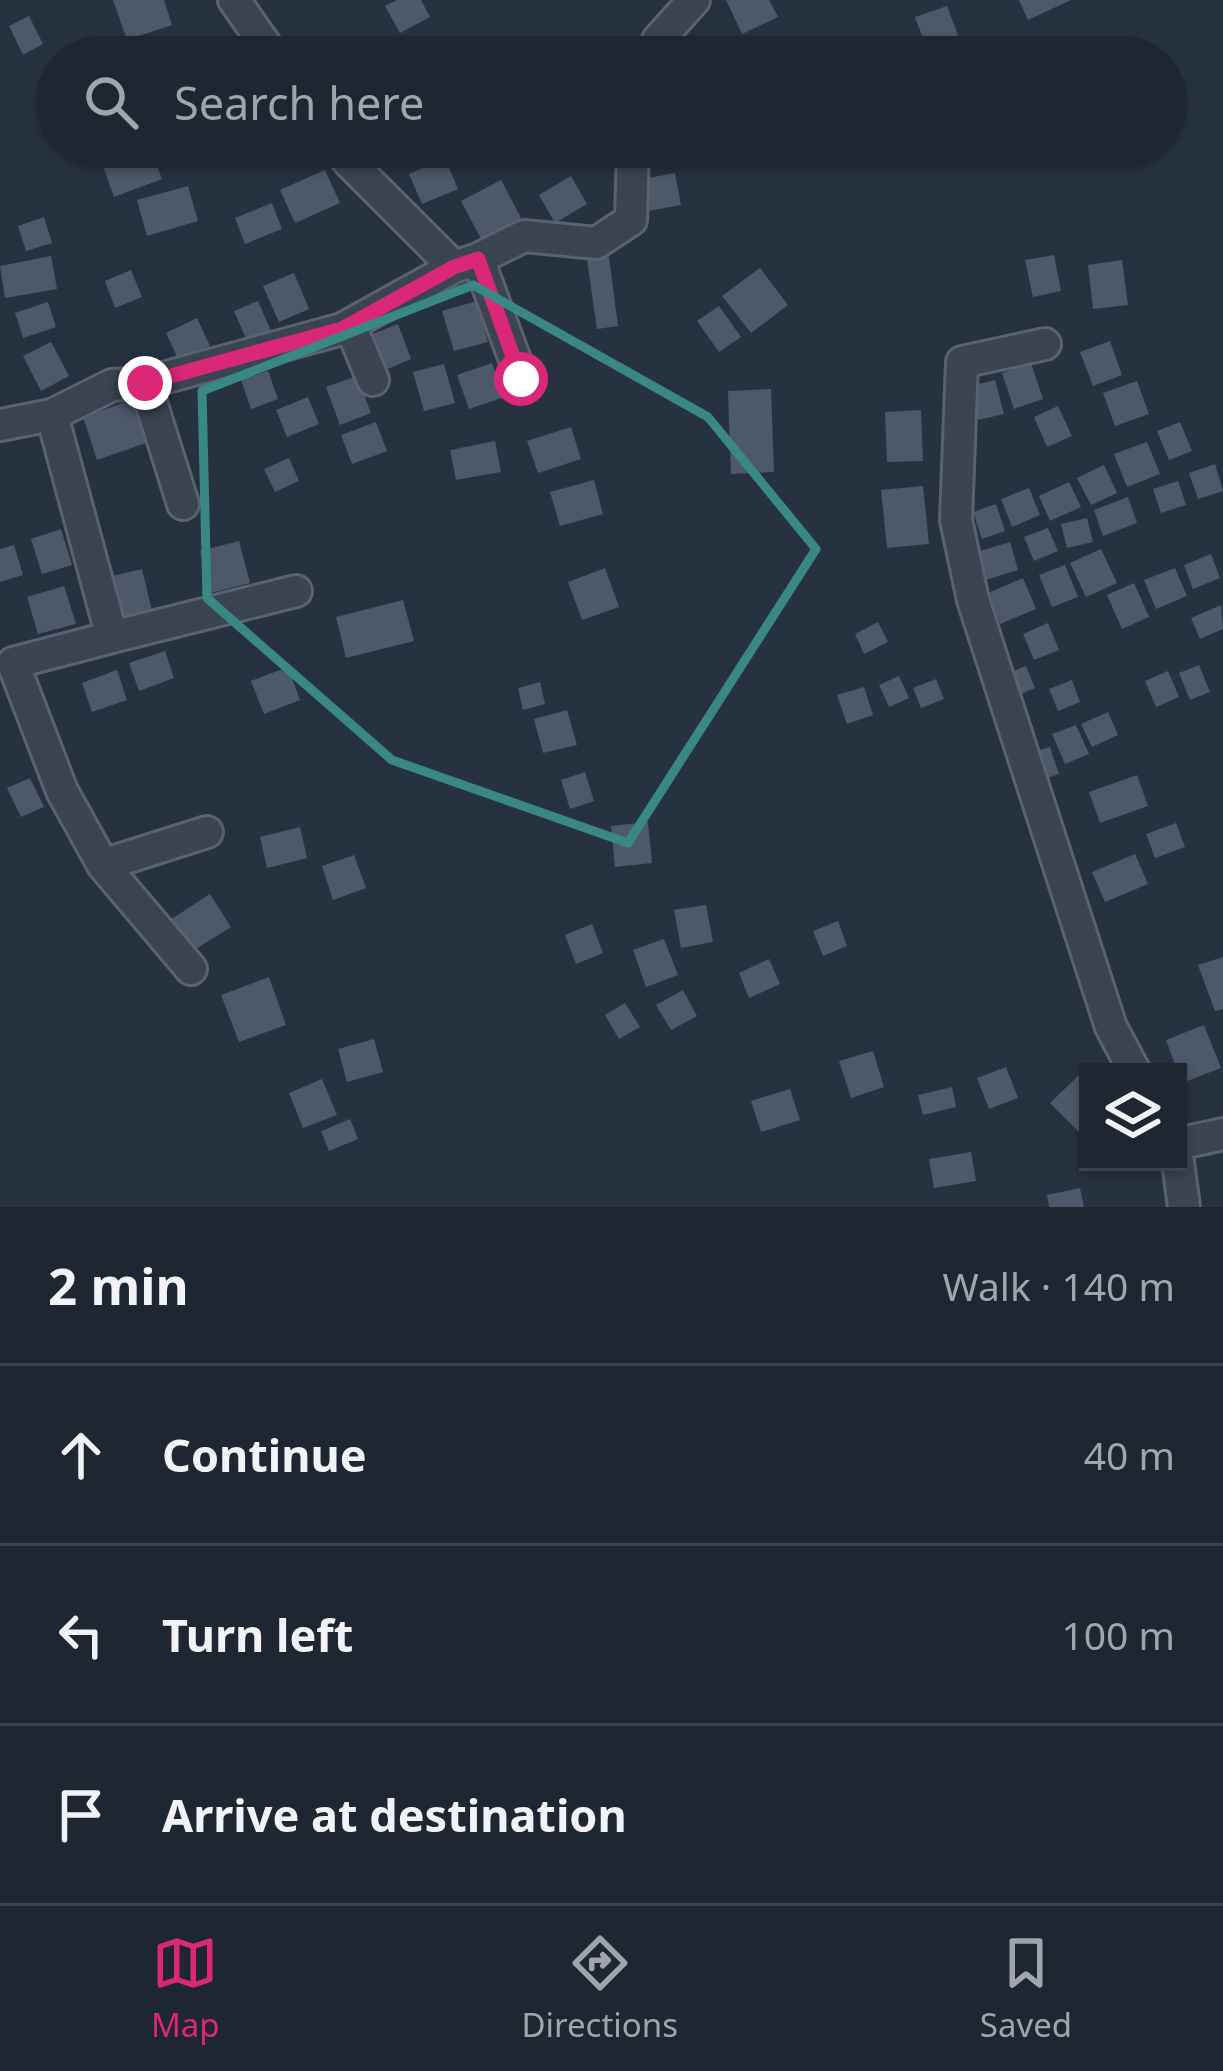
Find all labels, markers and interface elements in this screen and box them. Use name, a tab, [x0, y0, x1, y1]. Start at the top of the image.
search box	[36, 36, 1187, 168]
icon: search	[78, 69, 144, 135]
text: Search here	[174, 72, 424, 133]
route start	[494, 352, 548, 406]
route end	[118, 356, 172, 410]
map controls	[1079, 1063, 1187, 1171]
button: layers	[1079, 1063, 1187, 1171]
text: 2 min	[48, 1250, 189, 1320]
text: Walk · 140 m	[942, 1259, 1175, 1312]
icon: ahead	[48, 1422, 114, 1488]
text: Continue	[162, 1424, 367, 1485]
text: 40 m	[1084, 1428, 1175, 1481]
icon: left	[48, 1602, 114, 1668]
text: Turn left	[162, 1604, 353, 1665]
text: 100 m	[1061, 1608, 1175, 1661]
icon: arrive	[48, 1782, 114, 1848]
text: Arrive at destination	[162, 1784, 627, 1845]
tab: Map	[151, 1930, 220, 2047]
tab: Directions	[521, 1930, 678, 2047]
tab: Saved	[980, 1930, 1072, 2047]

